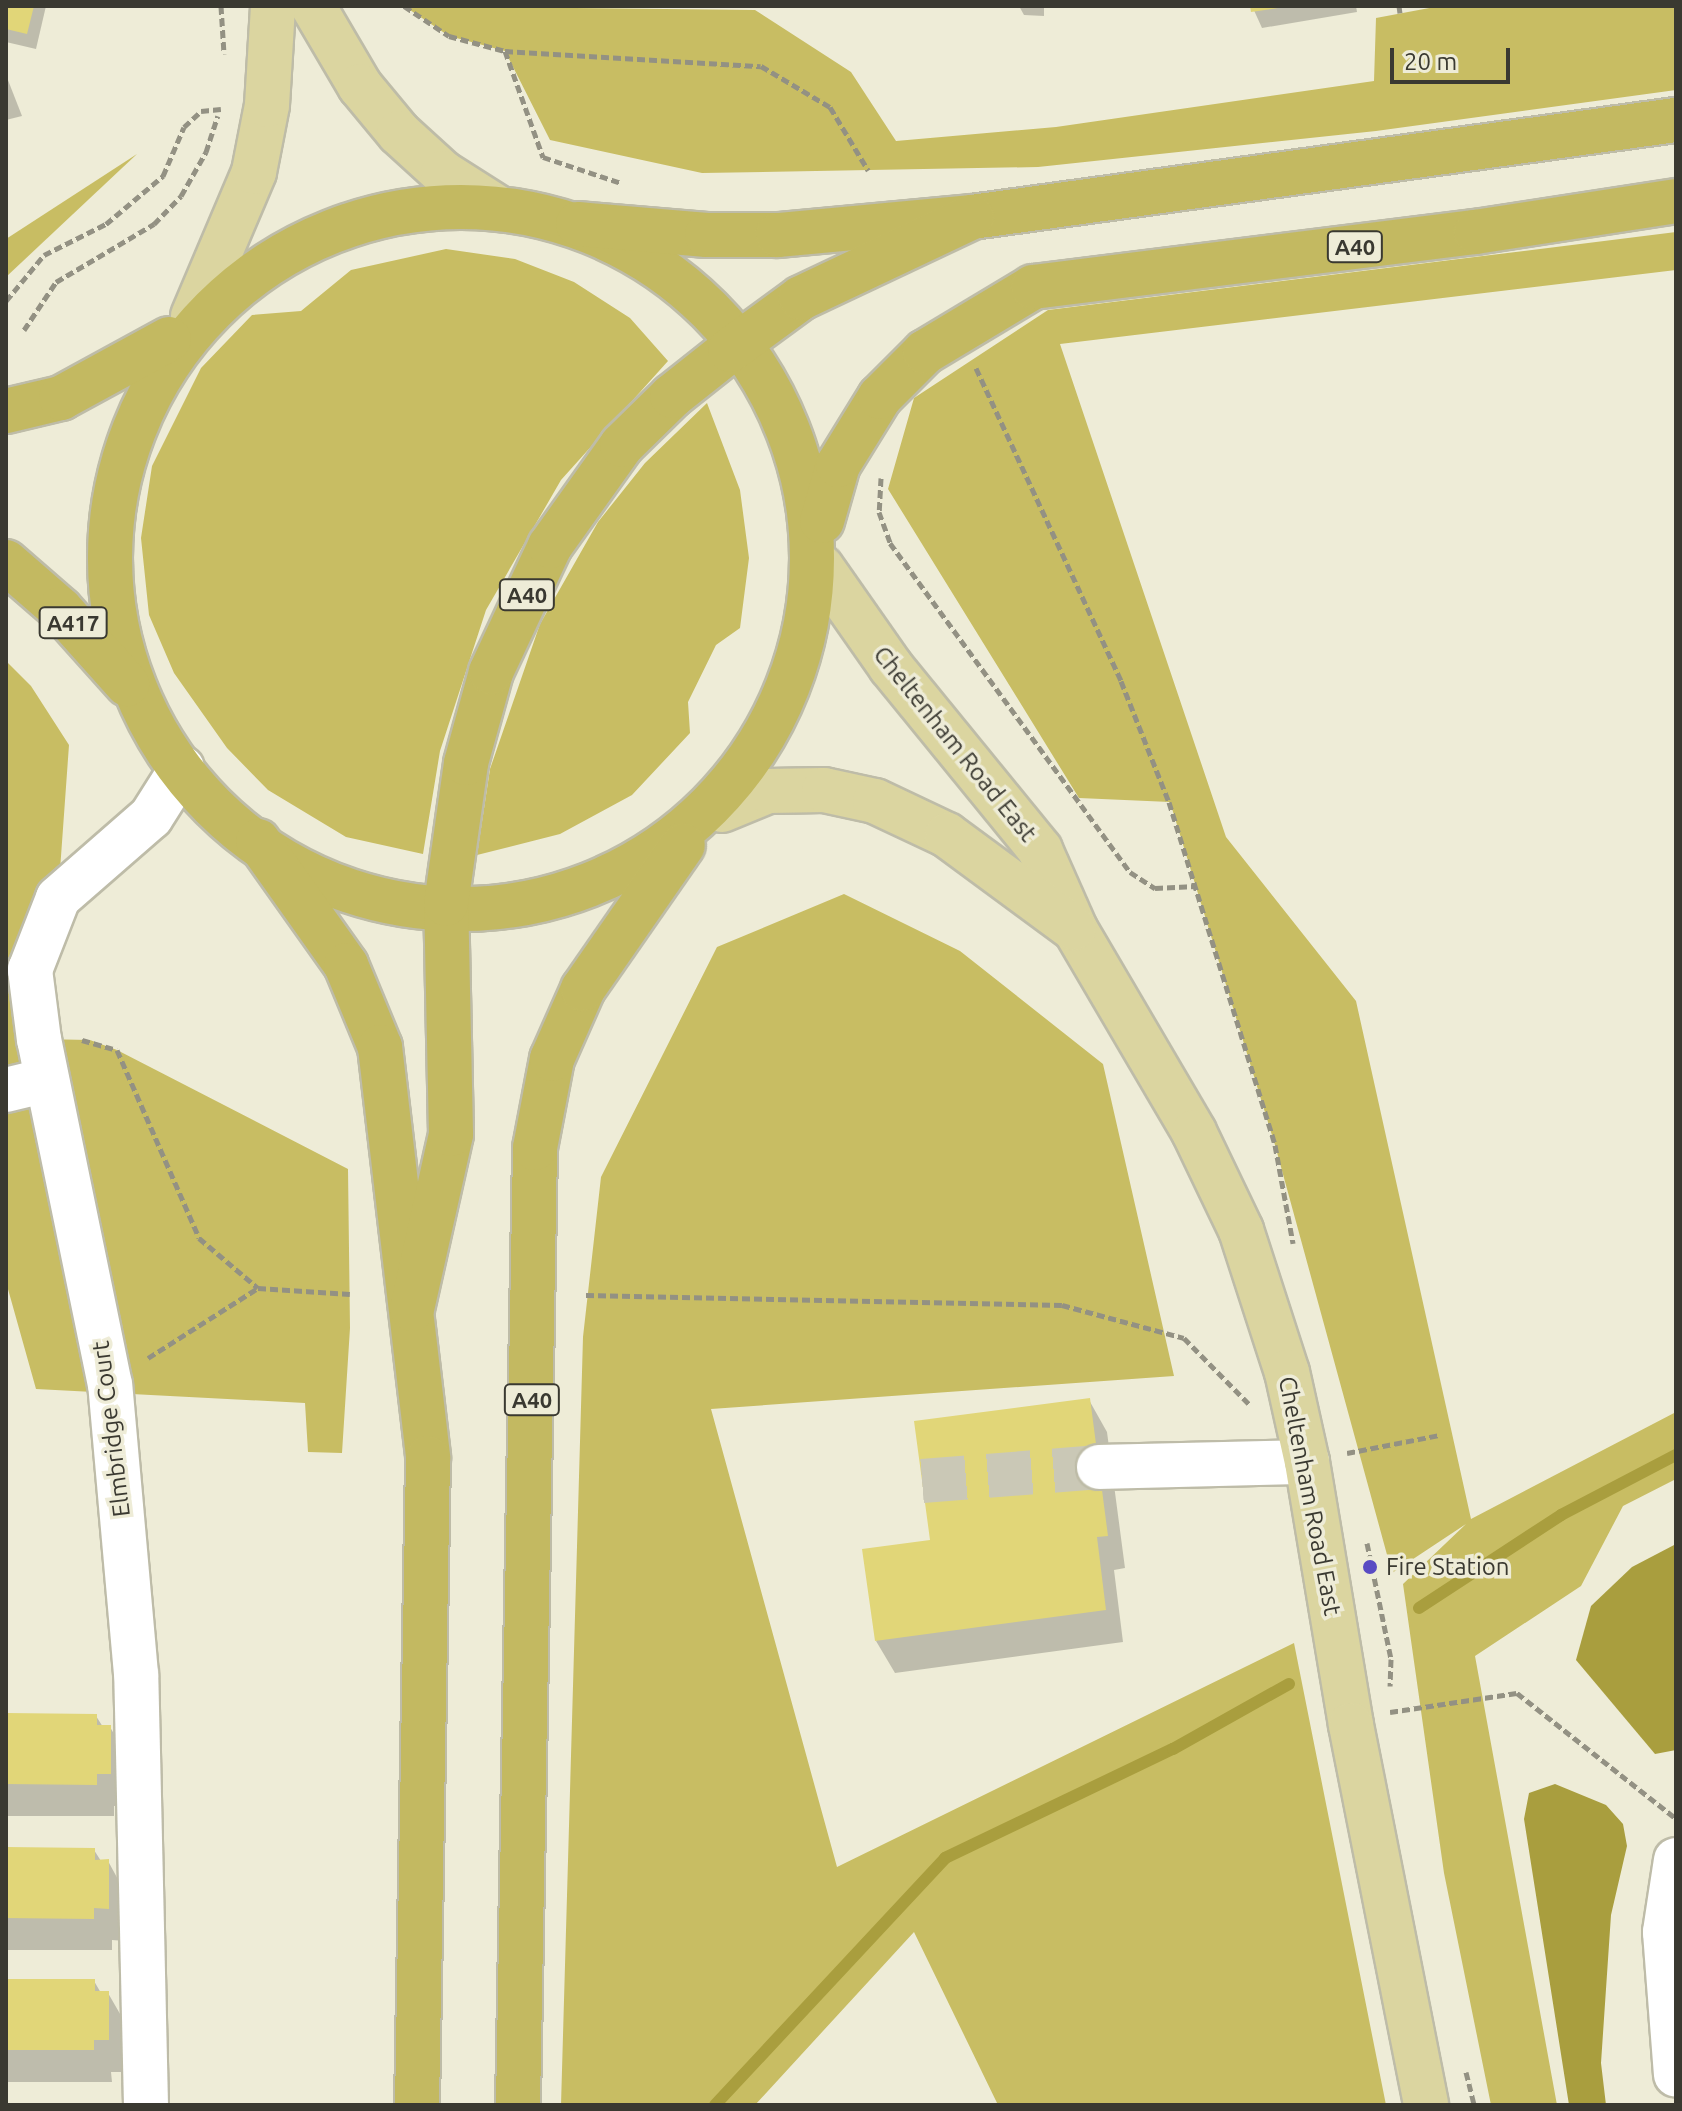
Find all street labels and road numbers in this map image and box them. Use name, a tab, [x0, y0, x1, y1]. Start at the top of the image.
road number: A40	[1325, 229, 1385, 265]
road number: A40	[497, 577, 557, 613]
road number: A417	[37, 605, 109, 641]
street label: Cheltenham Road East	[867, 641, 1043, 847]
street label: Elmbridge Court	[86, 1339, 136, 1519]
street label: Cheltenham Road East	[1273, 1374, 1347, 1618]
road number: A40	[502, 1382, 562, 1418]

